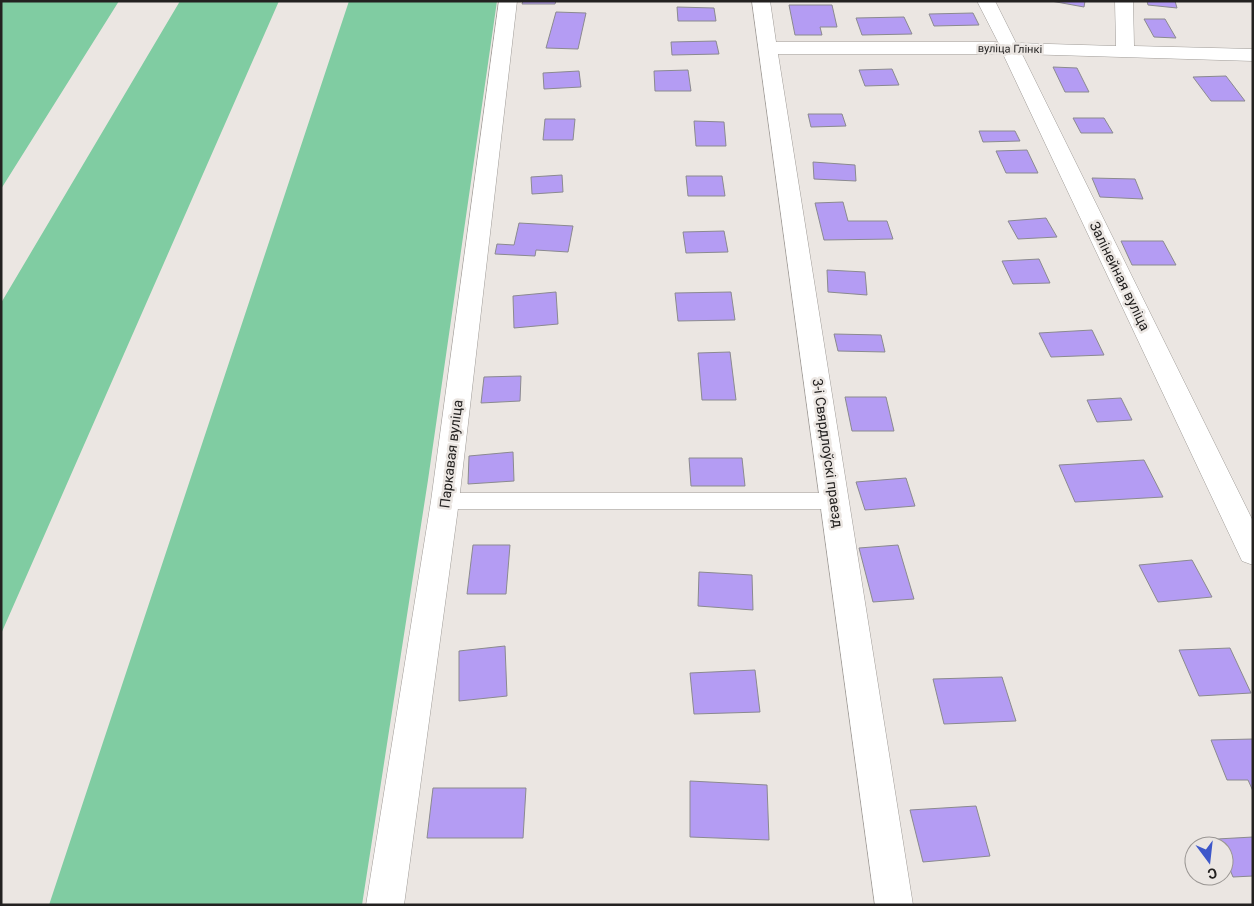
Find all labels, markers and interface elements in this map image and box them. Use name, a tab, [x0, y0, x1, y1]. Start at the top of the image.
street label: вуліца Глінкі	[978, 42, 1042, 56]
street label: Залінейная вуліца	[1087, 219, 1153, 333]
street label: 3-і Свярдлоўскі праезд	[810, 377, 846, 529]
street label: Паркавая вуліца	[436, 399, 466, 509]
north arrow	[1184, 836, 1234, 886]
text: С	[1206, 865, 1219, 882]

